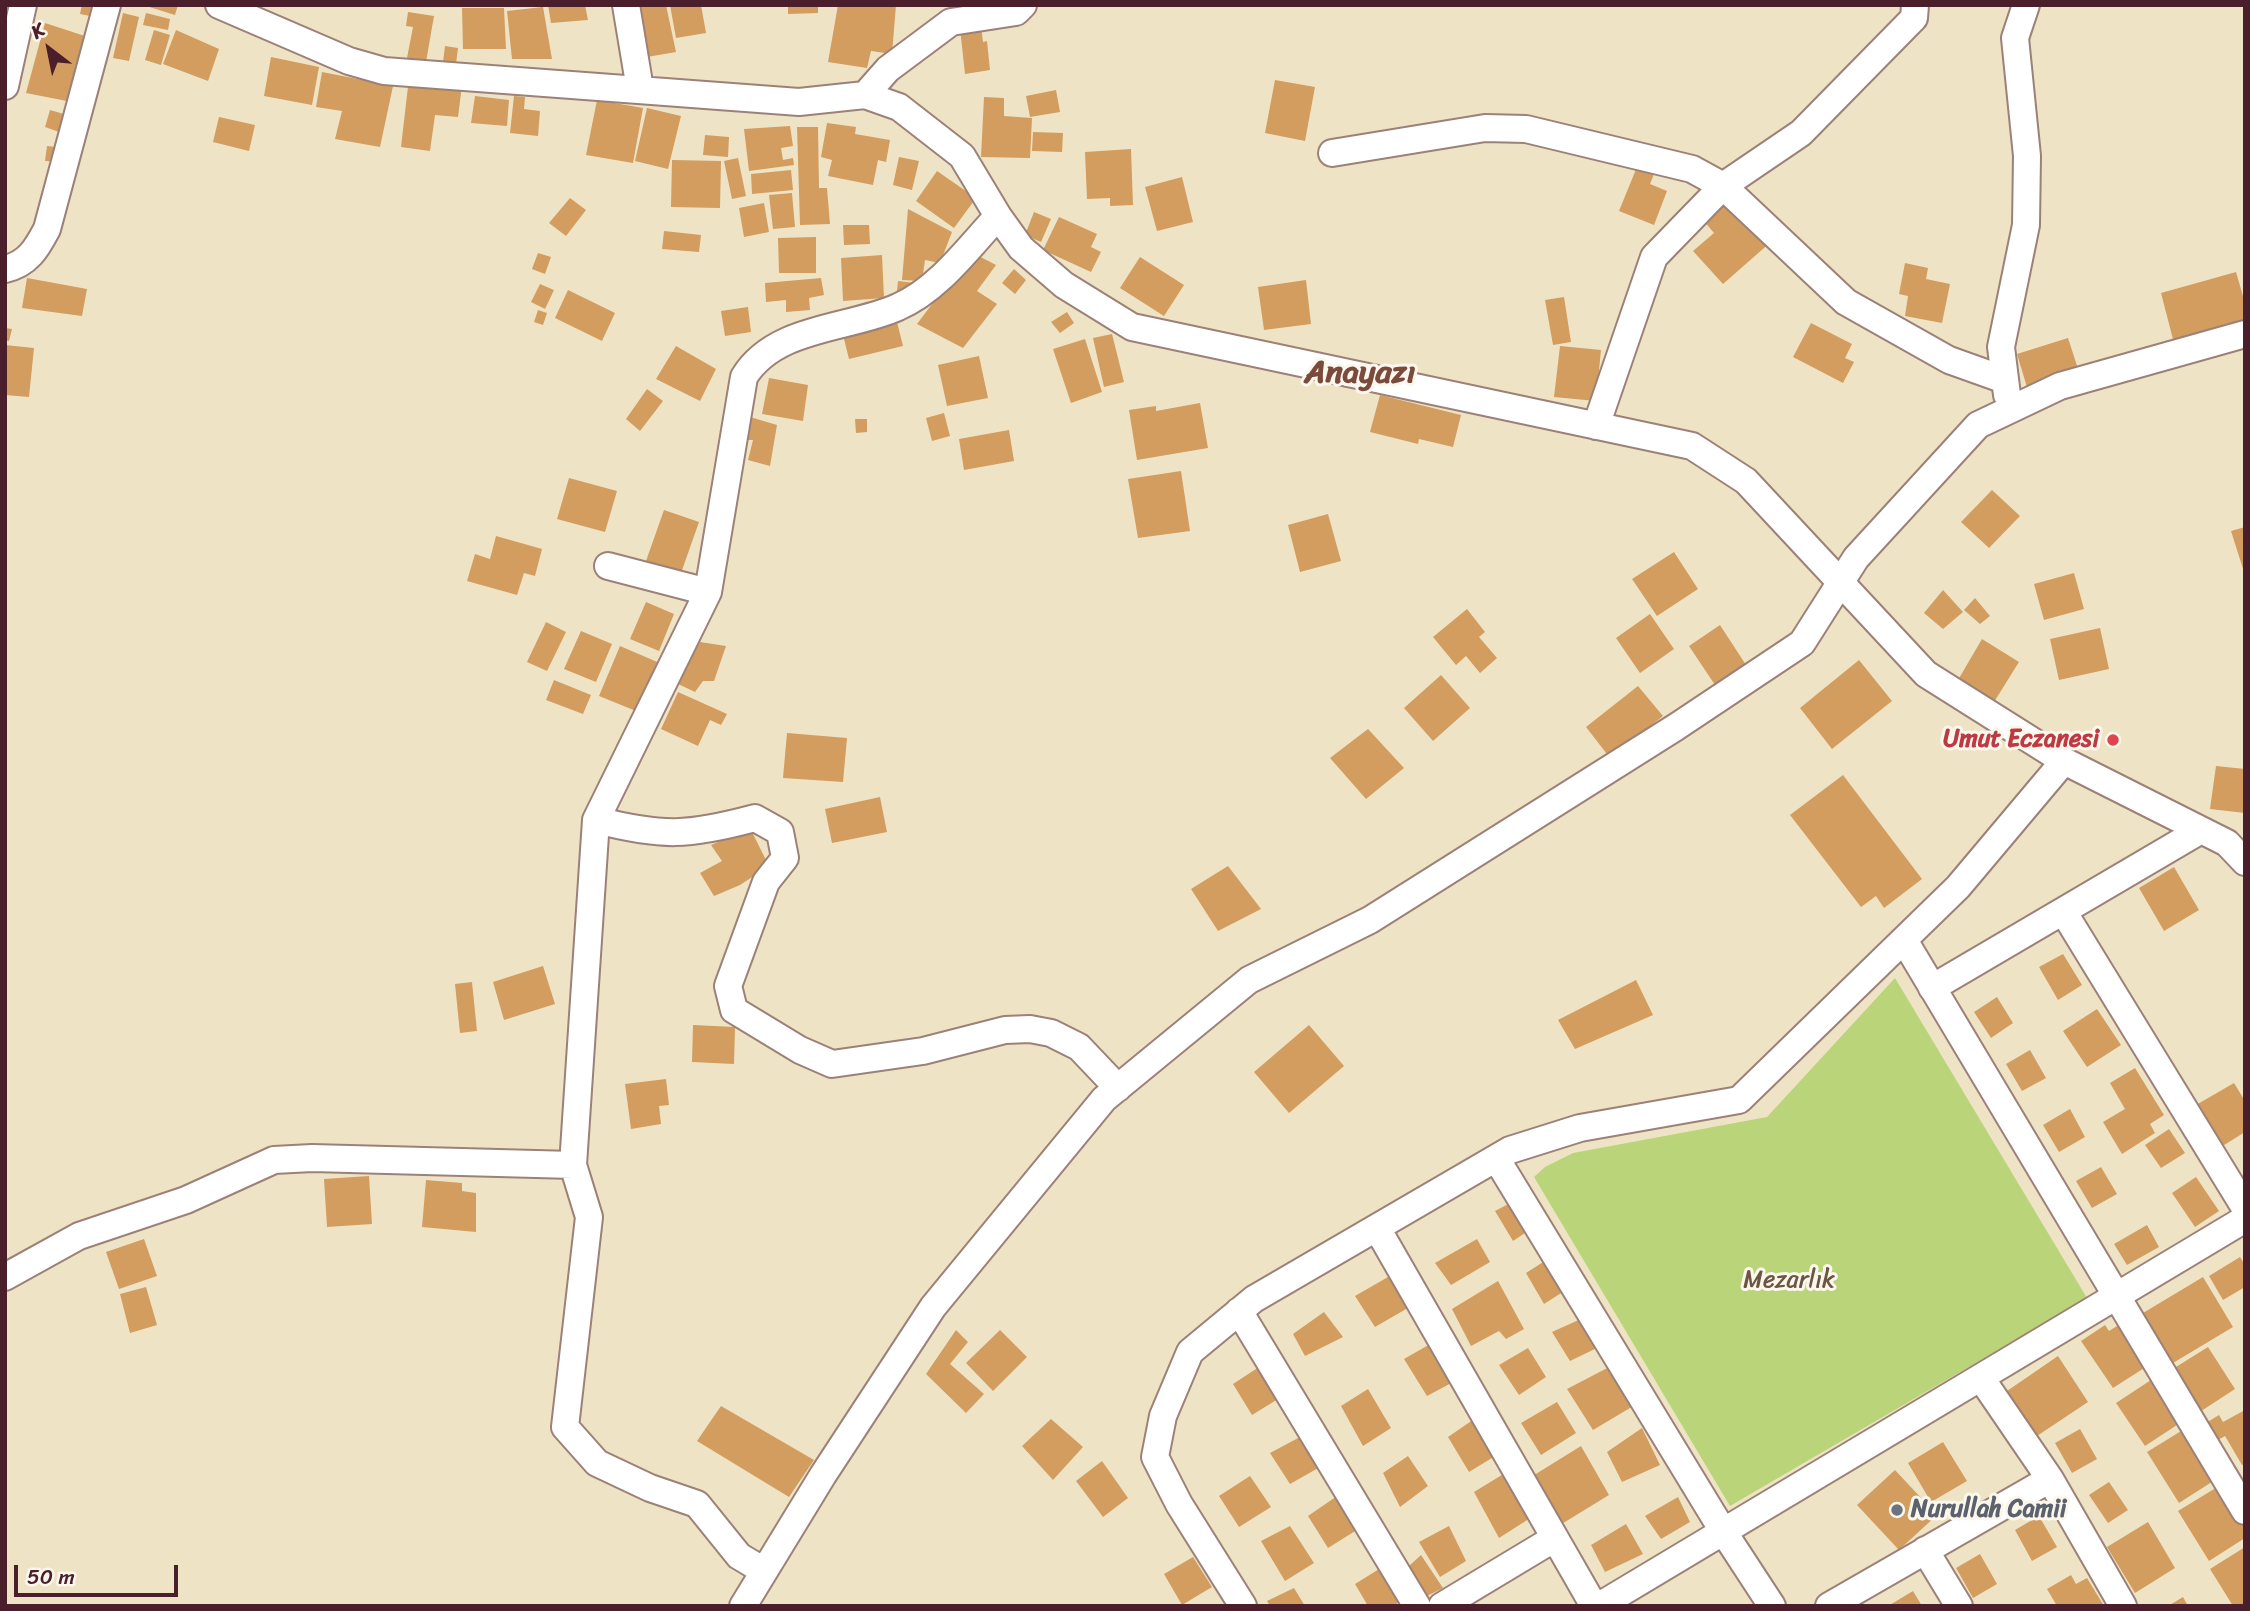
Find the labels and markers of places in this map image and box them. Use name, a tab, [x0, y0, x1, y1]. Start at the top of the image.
place label: Umut Eczanesi	[1943, 726, 2099, 754]
marker: Umut Eczanesi	[2105, 732, 2121, 748]
place label: Nurullah Camii	[1911, 1496, 2066, 1524]
marker: Nurullah Camii	[1889, 1502, 1905, 1518]

